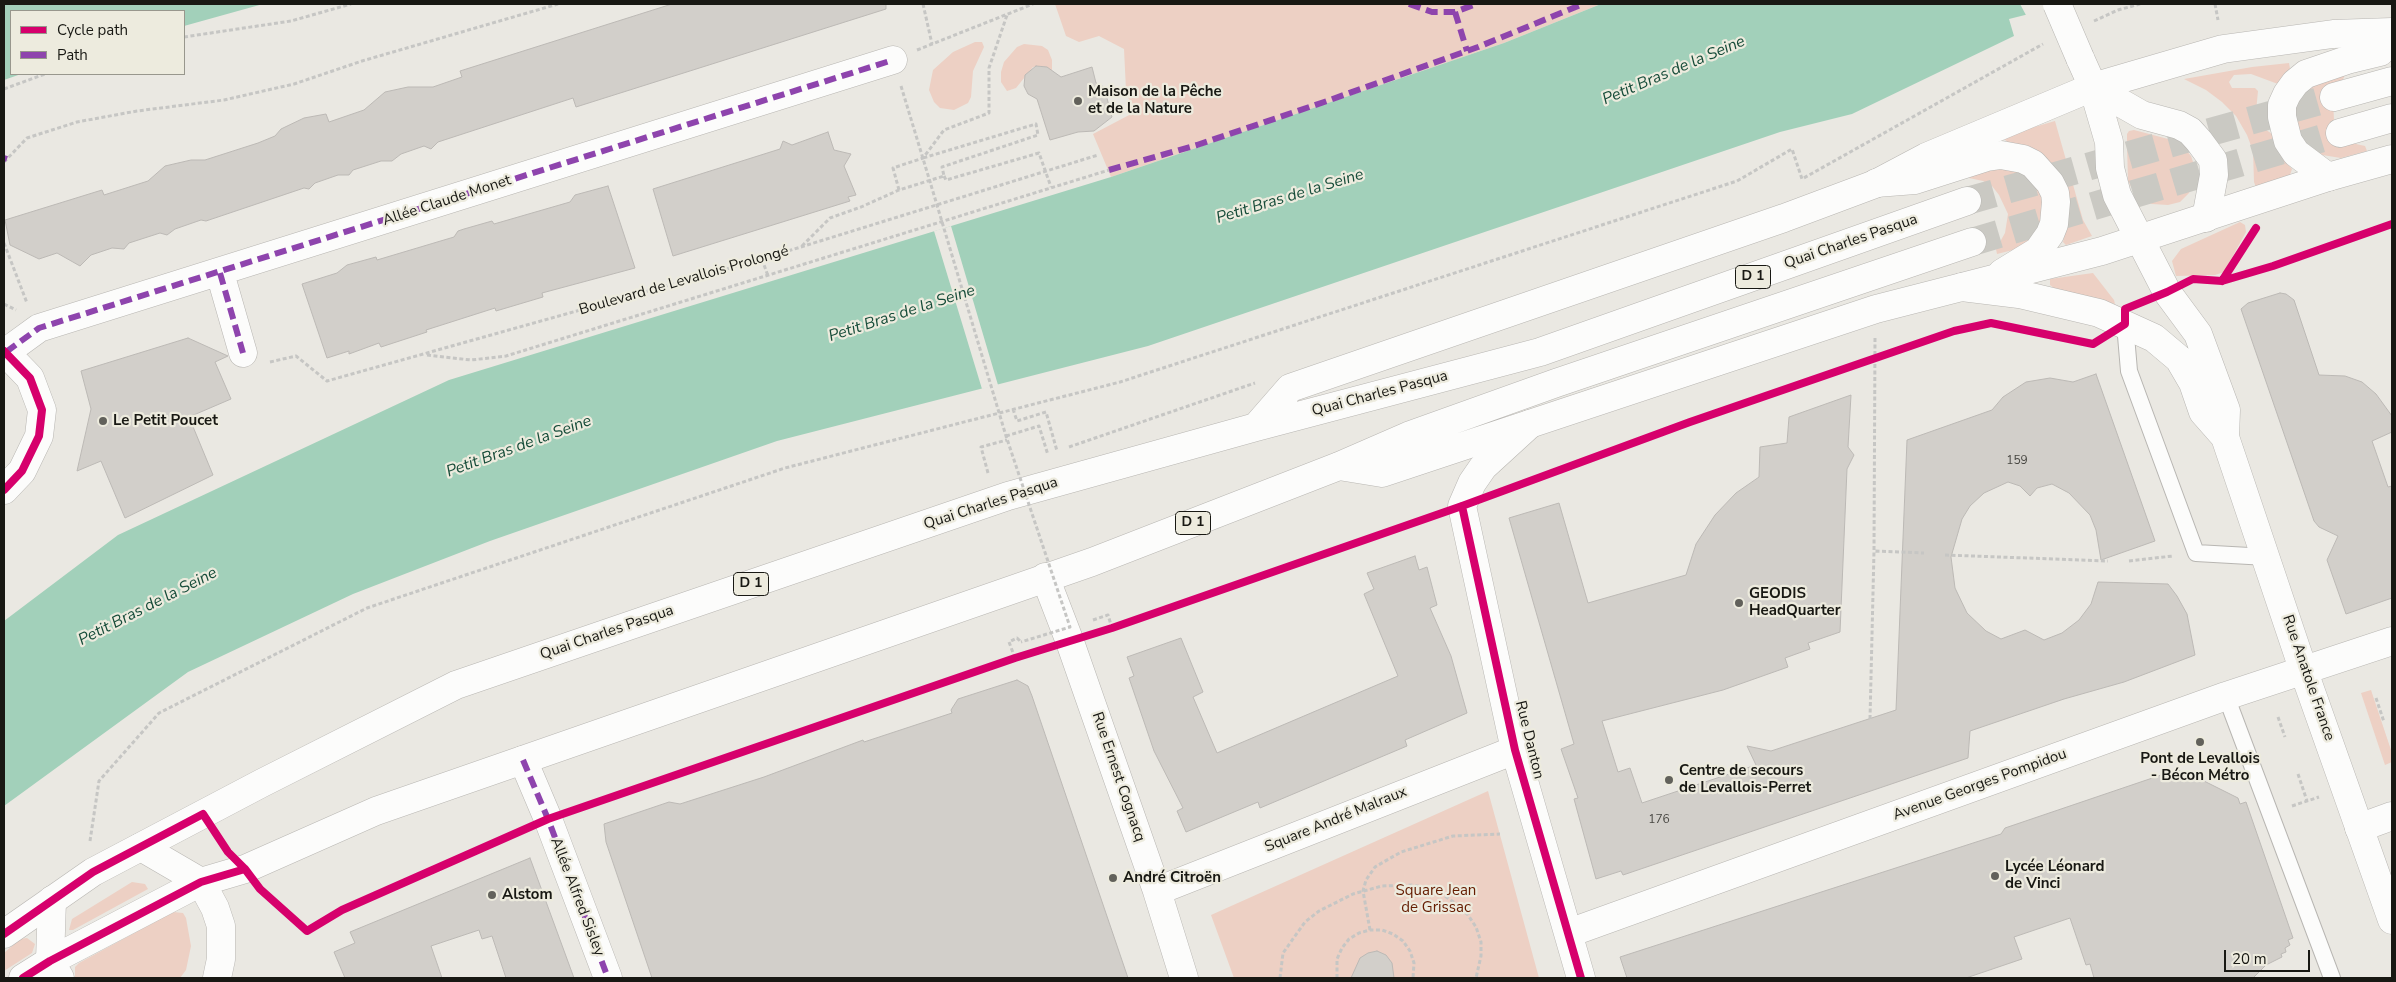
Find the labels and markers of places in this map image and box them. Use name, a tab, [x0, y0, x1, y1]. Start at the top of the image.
place label: Maison de la Pêche et de la Nature	[1088, 83, 1222, 118]
marker: Maison de la Pêche et de la Nature	[1072, 95, 1084, 107]
place label: Le Petit Poucet	[113, 412, 218, 430]
marker: Le Petit Poucet	[97, 415, 109, 427]
place label: GEODIS HeadQuarter	[1749, 585, 1841, 620]
marker: GEODIS HeadQuarter	[1733, 597, 1745, 609]
marker: Pont de Levallois - Bécon Métro	[2194, 736, 2206, 748]
place label: Pont de Levallois - Bécon Métro	[2140, 750, 2260, 785]
place label: Centre de secours de Levallois-Perret	[1679, 762, 1811, 797]
marker: Centre de secours de Levallois-Perret	[1663, 774, 1675, 786]
place label: Lycée Léonard de Vinci	[2005, 858, 2105, 893]
place label: André Citroën	[1123, 869, 1221, 887]
marker: Lycée Léonard de Vinci	[1989, 870, 2001, 882]
marker: André Citroën	[1107, 872, 1119, 884]
place label: Alstom	[502, 886, 553, 904]
marker: Alstom	[486, 889, 498, 901]

